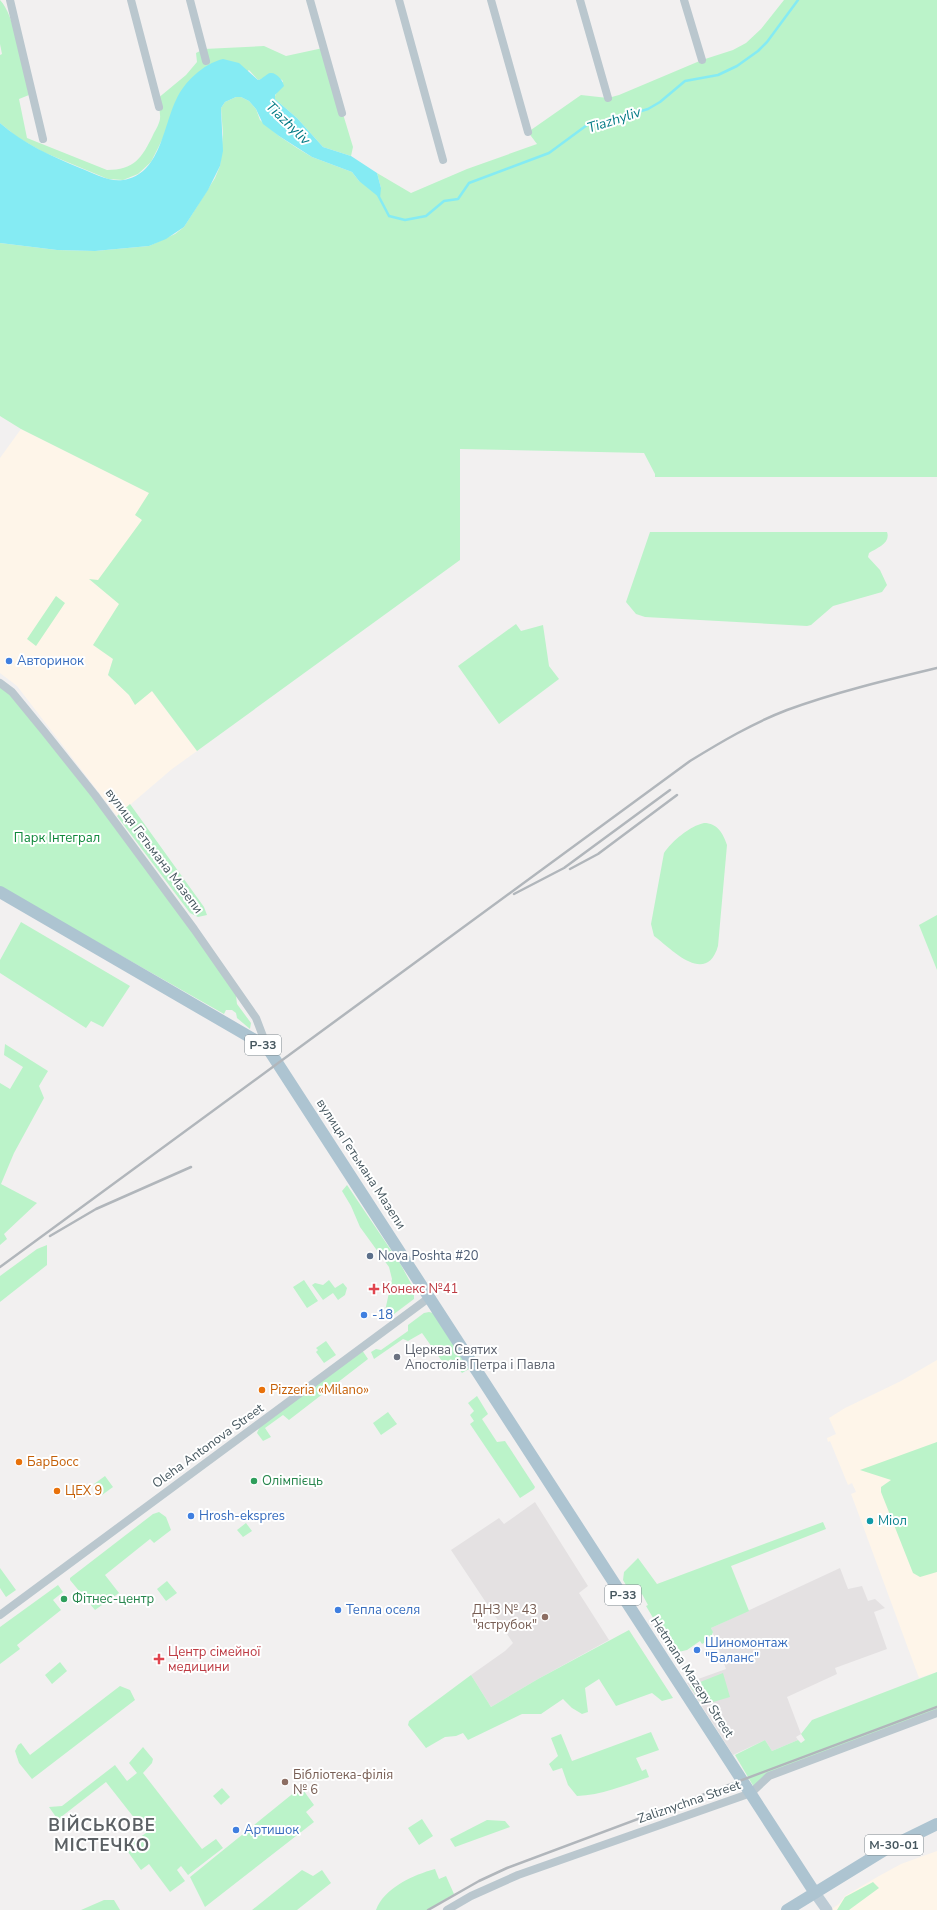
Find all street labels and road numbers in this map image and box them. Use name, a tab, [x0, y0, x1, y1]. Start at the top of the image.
street label: вулиця Гетьмана Мазепи	[101, 785, 207, 917]
road number: Р-33	[245, 1035, 281, 1055]
street label: вулиця Гетьмана Мазепи	[312, 1095, 410, 1233]
street label: Oleha Antonova Street	[149, 1399, 268, 1493]
road number: Р-33	[605, 1585, 641, 1605]
street label: Hetmana Mazepy Street	[646, 1613, 738, 1741]
street label: Zaliznychna Street	[635, 1776, 743, 1828]
road number: М-30-01	[865, 1835, 923, 1855]

